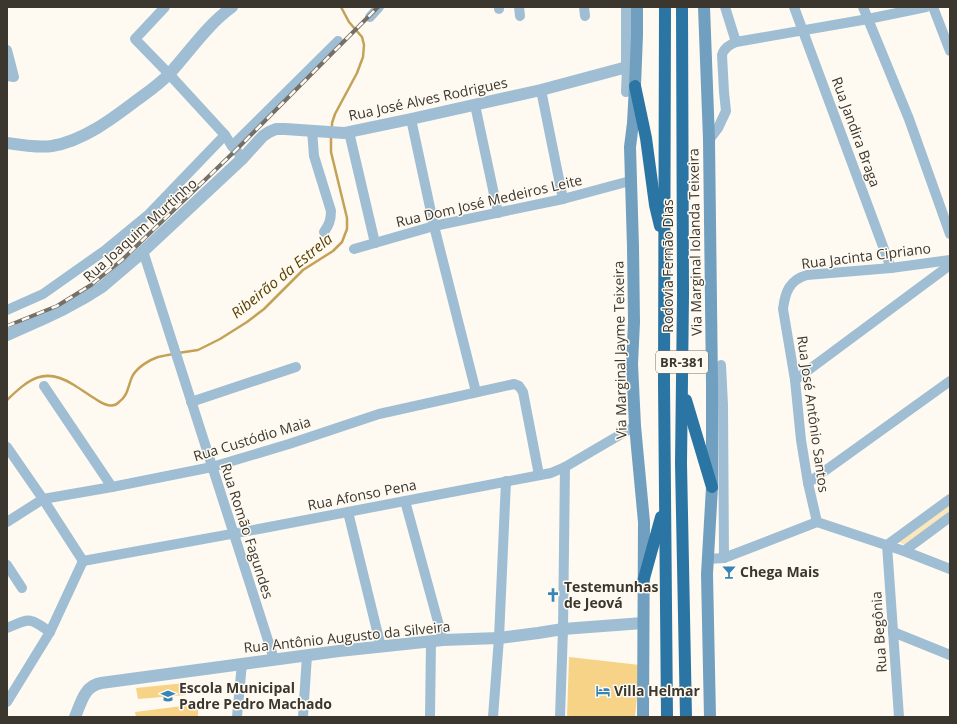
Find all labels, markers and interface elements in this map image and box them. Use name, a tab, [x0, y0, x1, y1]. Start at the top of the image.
street label: Rua José Alves Rodrigues	[347, 72, 509, 125]
street label: Rua Jandira Braga	[828, 74, 885, 190]
street label: Via Marginal Iolanda Teixeira	[683, 148, 706, 336]
street label: Rua Dom José Medeiros Leite	[394, 170, 584, 231]
street label: Rua Joaquim Murtinho	[79, 173, 201, 286]
street label: Rodovia Fernão Dias	[658, 199, 677, 333]
water label: Ribeirão da Estrela	[227, 228, 337, 322]
street label: Rua Jacinta Cipriano	[800, 238, 932, 273]
street label: Via Marginal Jayme Teixeira	[608, 261, 631, 439]
street label: Rua José Antônio Santos	[793, 334, 834, 494]
road number: BR-381	[656, 351, 708, 373]
street label: Rua Custódio Maia	[191, 412, 313, 465]
street label: Rua Romão Fagundes	[217, 461, 278, 601]
street label: Rua Afonso Pena	[306, 475, 418, 514]
place label: Chega Mais	[740, 562, 819, 581]
bar icon: Chega Mais	[721, 564, 737, 580]
place label: Testemunhas de Jeová	[564, 577, 658, 612]
church icon: Testemunhas de Jeová	[545, 587, 561, 603]
street label: Rua Begônia	[866, 591, 891, 673]
street label: Rua Antônio Augusto da Silveira	[243, 616, 451, 657]
place label: Escola Municipal Padre Pedro Machado	[179, 678, 332, 713]
place label: Villa Helmar	[614, 681, 700, 700]
hotel icon: Villa Helmar	[595, 683, 611, 699]
school or university icon: Escola Municipal Padre Pedro Machado	[160, 688, 176, 704]

